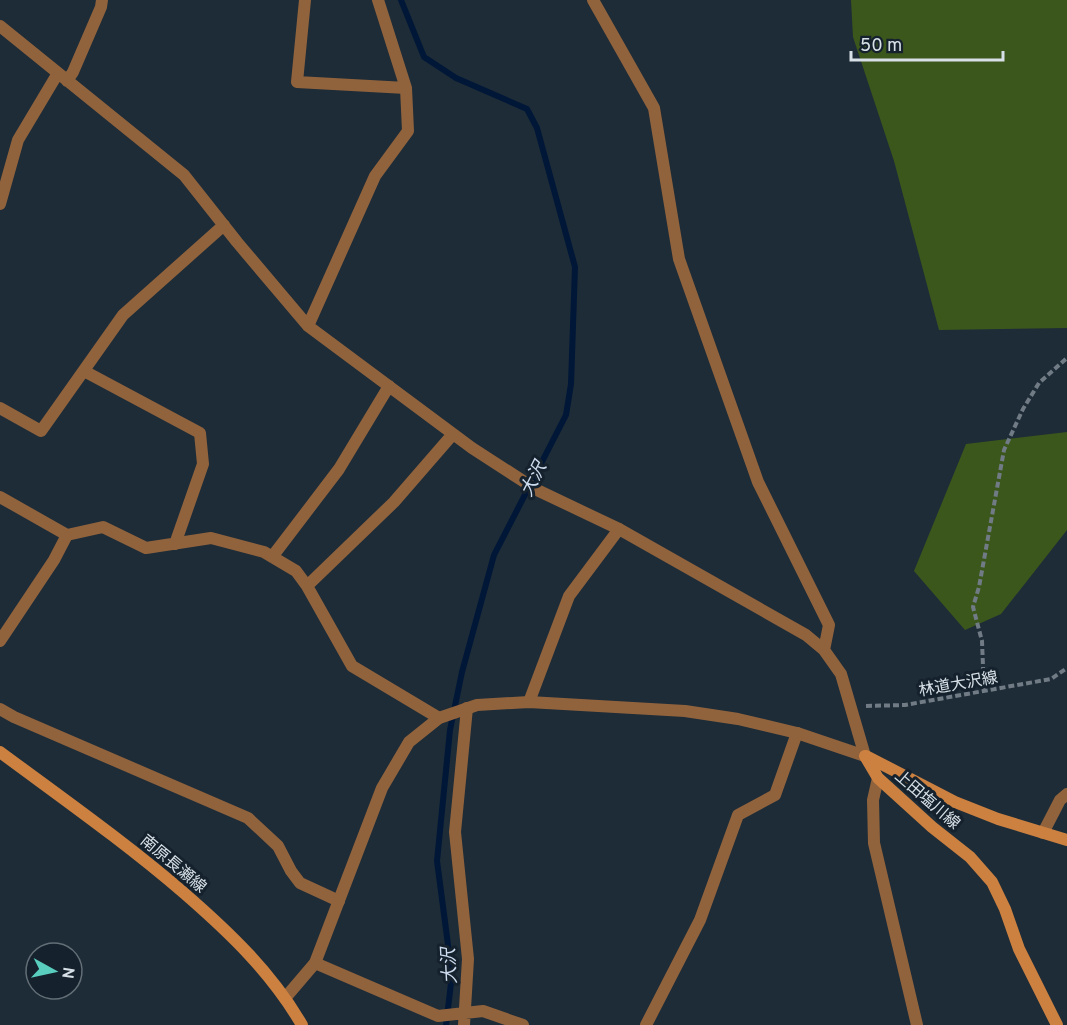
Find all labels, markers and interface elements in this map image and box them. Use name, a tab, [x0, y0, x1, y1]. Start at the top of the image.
scale bar	[851, 24, 1002, 62]
text: 50 m	[860, 35, 902, 58]
water label: 大沢	[516, 457, 554, 501]
street label: 林道大沢線	[917, 668, 999, 702]
street label: 上田塩川線	[890, 767, 963, 834]
street label: 南原長瀬線	[136, 831, 210, 898]
north arrow	[24, 941, 84, 1001]
water label: 大沢	[438, 945, 463, 984]
text: N	[56, 966, 78, 980]

